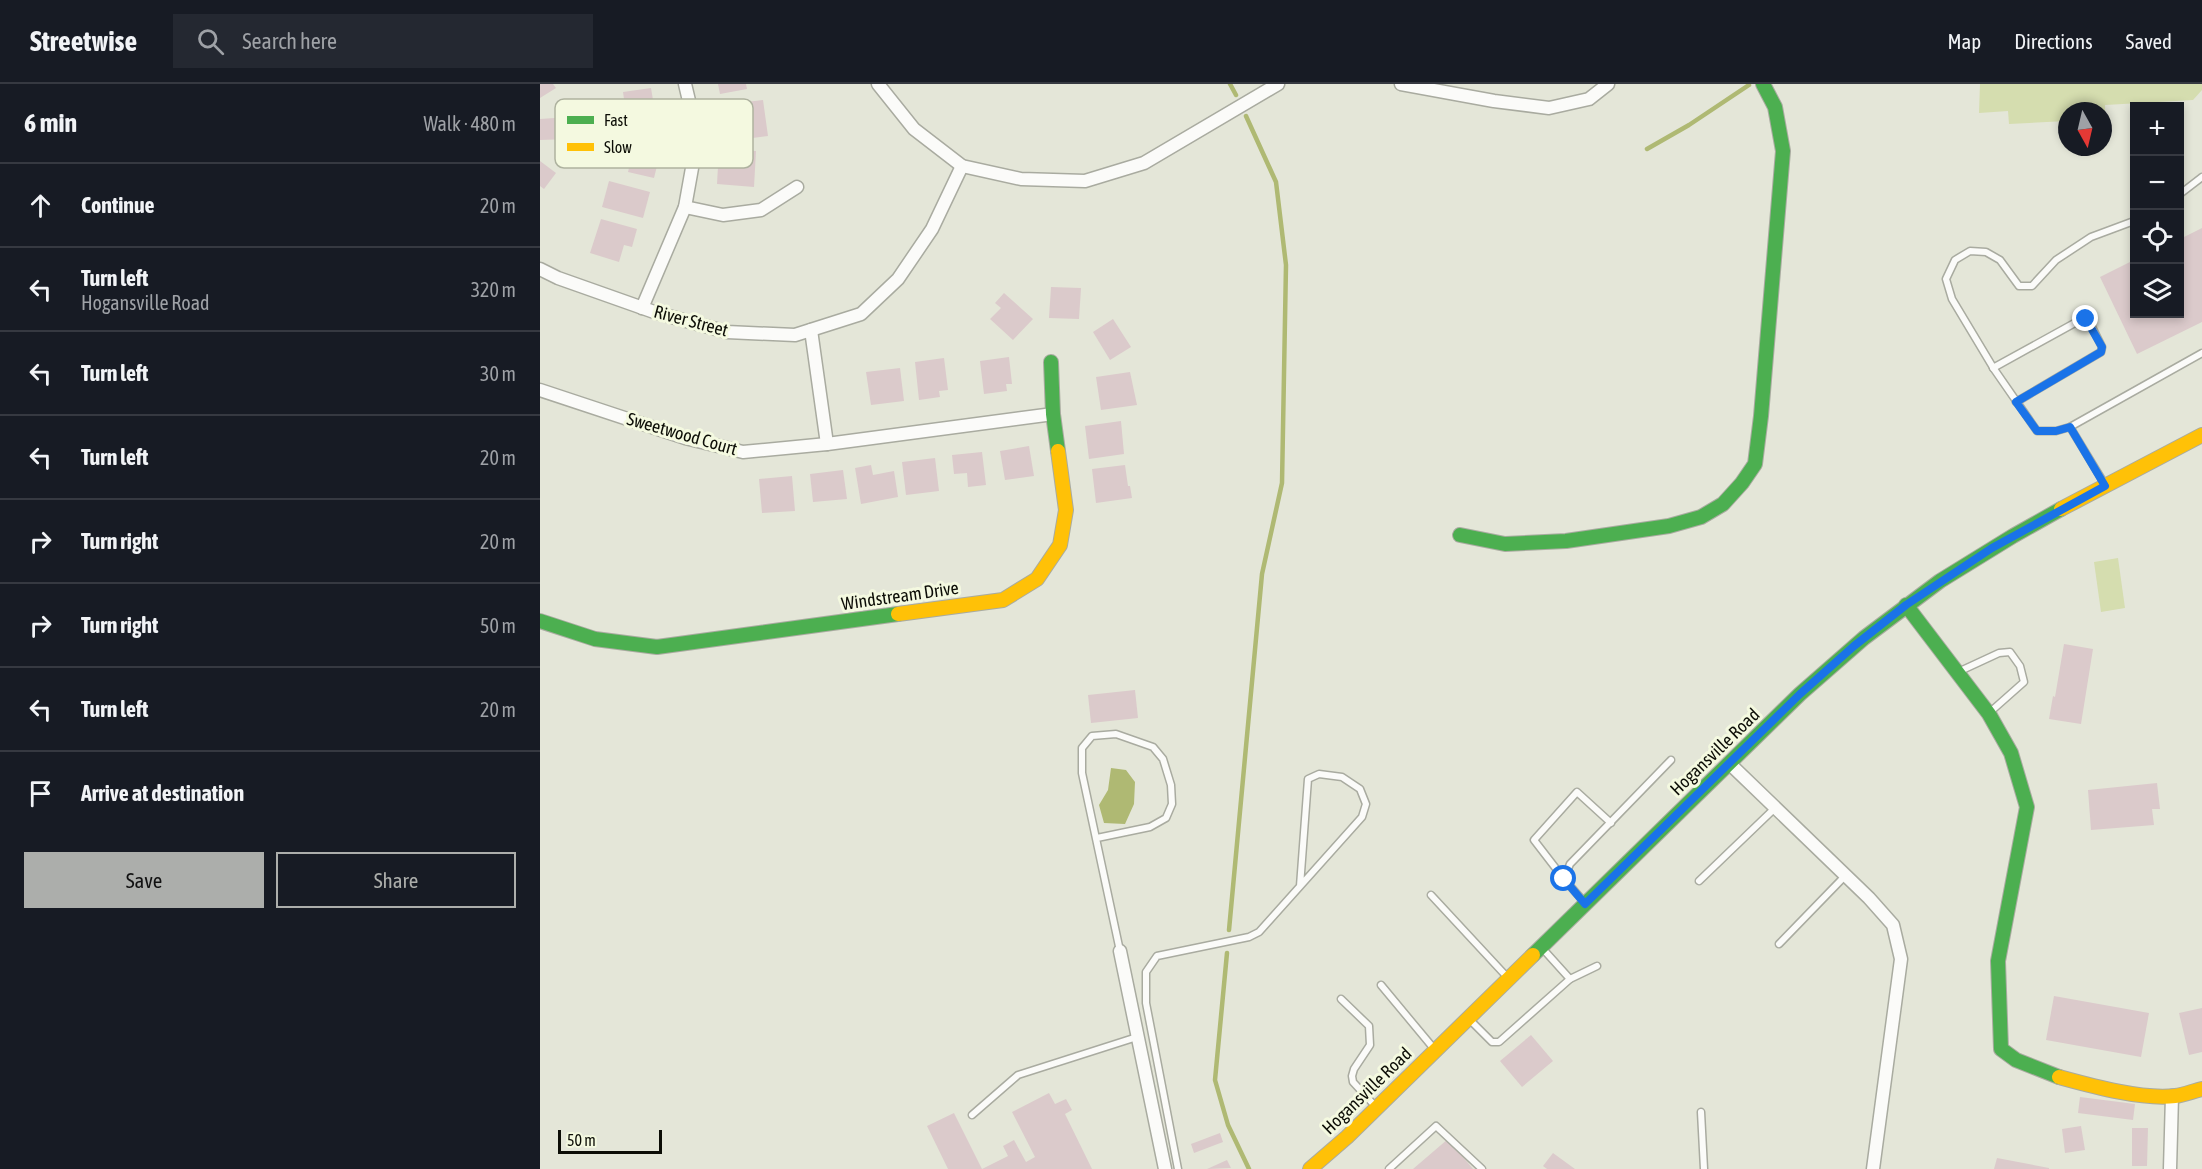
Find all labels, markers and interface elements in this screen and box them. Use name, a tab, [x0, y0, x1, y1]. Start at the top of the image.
search box	[173, 14, 593, 68]
text: Streetwise	[30, 25, 137, 57]
icon: search	[194, 25, 227, 58]
text: Search here	[242, 28, 337, 54]
text: Map	[1947, 29, 1981, 53]
text: Directions	[2014, 29, 2093, 53]
text: Saved	[2126, 29, 2172, 53]
legend	[555, 99, 753, 168]
north arrow	[2058, 102, 2112, 156]
map controls	[2130, 102, 2184, 318]
button: +	[2130, 102, 2184, 156]
text: 6 min	[24, 108, 77, 138]
text: Fast	[604, 111, 628, 129]
text: Walk · 480 m	[424, 112, 516, 135]
text: Slow	[604, 138, 632, 156]
button: −	[2130, 156, 2184, 210]
icon: ahead	[24, 189, 57, 222]
text: Continue	[81, 192, 155, 218]
text: 20 m	[480, 194, 516, 217]
button: locate	[2130, 210, 2184, 264]
button: layers	[2130, 264, 2184, 318]
text: Turn left	[81, 265, 148, 291]
icon: left	[24, 273, 57, 306]
text: 320 m	[471, 278, 516, 301]
text: Hogansville Road	[81, 291, 210, 314]
street label: River Street	[652, 301, 730, 340]
route end	[2072, 305, 2098, 331]
icon: left	[24, 357, 57, 390]
text: Turn left	[81, 360, 148, 386]
text: 30 m	[480, 362, 516, 385]
street label: Sweetwood Court	[625, 408, 740, 459]
icon: left	[24, 441, 57, 474]
text: Turn left	[81, 444, 148, 470]
text: 20 m	[480, 446, 516, 469]
icon: right	[24, 525, 57, 558]
text: Turn right	[81, 528, 158, 554]
text: 20 m	[480, 530, 516, 553]
street label: Windstream Drive	[840, 577, 960, 614]
icon: right	[24, 609, 57, 642]
text: Turn right	[81, 612, 158, 638]
text: 50 m	[480, 614, 516, 637]
icon: left	[24, 693, 57, 726]
text: Turn left	[81, 696, 148, 722]
text: 20 m	[480, 698, 516, 721]
street label: Hogansville Road	[1666, 704, 1764, 799]
icon: arrive	[24, 777, 57, 810]
text: Arrive at destination	[81, 780, 244, 806]
button: Save	[24, 852, 264, 908]
button: Share	[276, 852, 516, 908]
route start	[1550, 865, 1576, 891]
street label: Hogansville Road	[1318, 1043, 1416, 1138]
scale bar	[558, 1127, 662, 1154]
text: 50 m	[567, 1131, 596, 1149]

